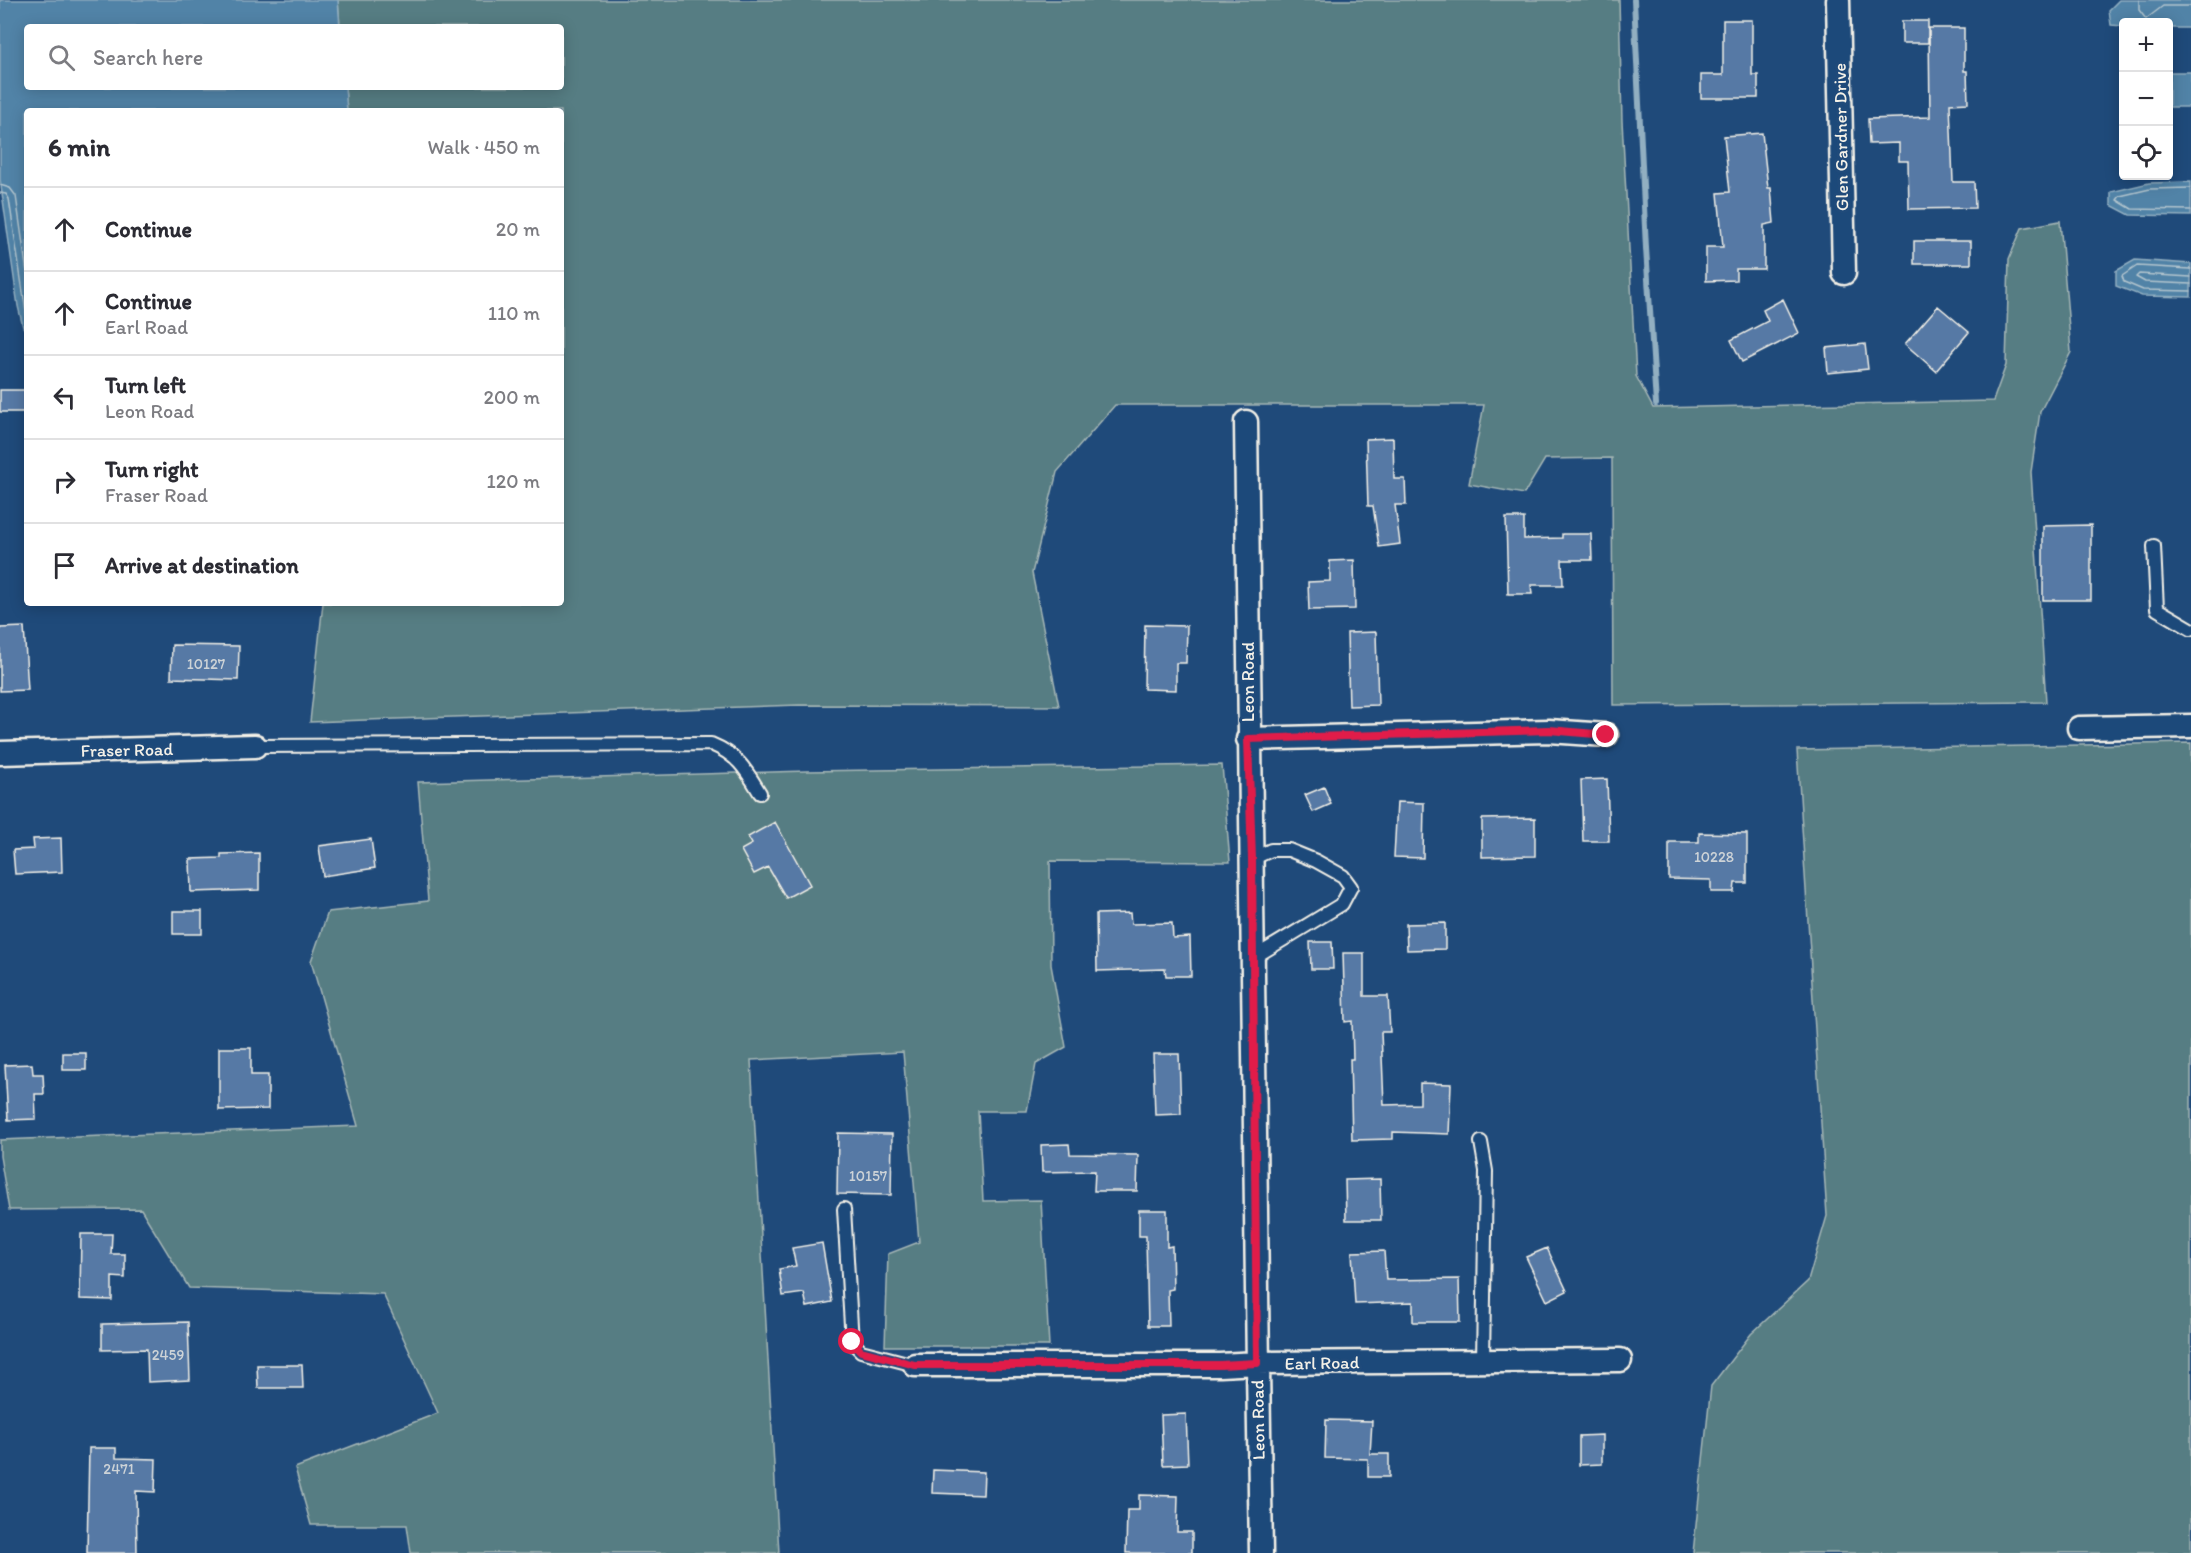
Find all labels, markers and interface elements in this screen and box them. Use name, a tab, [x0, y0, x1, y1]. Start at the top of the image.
map controls	[2119, 18, 2173, 180]
button: +	[2119, 18, 2173, 72]
search box	[24, 24, 564, 90]
icon: search	[45, 41, 78, 74]
text: Search here	[93, 44, 203, 71]
street label: Glen Gardner Drive	[1829, 63, 1853, 211]
button: −	[2119, 72, 2173, 126]
button: locate	[2119, 126, 2173, 180]
text: 6 min	[48, 131, 110, 163]
text: Walk · 450 m	[427, 135, 540, 159]
icon: ahead	[48, 213, 81, 246]
text: Continue	[105, 216, 192, 243]
text: 20 m	[496, 217, 540, 241]
text: Continue	[105, 288, 192, 315]
icon: ahead	[48, 297, 81, 330]
text: 110 m	[488, 301, 540, 325]
text: Earl Road	[105, 315, 188, 339]
text: Turn left	[105, 372, 186, 399]
icon: left	[48, 381, 81, 414]
text: 200 m	[484, 385, 540, 409]
text: Leon Road	[105, 399, 194, 423]
text: Turn right	[105, 456, 199, 483]
icon: right	[48, 465, 81, 498]
text: 120 m	[487, 469, 540, 493]
text: Fraser Road	[105, 483, 208, 507]
icon: arrive	[48, 549, 81, 582]
text: Arrive at destination	[105, 552, 299, 579]
street label: Leon Road	[1237, 641, 1259, 722]
house number: 10127	[187, 655, 226, 673]
route end	[1592, 721, 1618, 747]
street label: Fraser Road	[80, 738, 174, 762]
house number: 10228	[1694, 848, 1734, 866]
house number: 10157	[849, 1167, 888, 1185]
route start	[838, 1328, 864, 1354]
house number: 2459	[152, 1346, 184, 1364]
street label: Earl Road	[1284, 1351, 1360, 1375]
street label: Leon Road	[1246, 1379, 1270, 1460]
house number: 2471	[103, 1460, 135, 1478]

